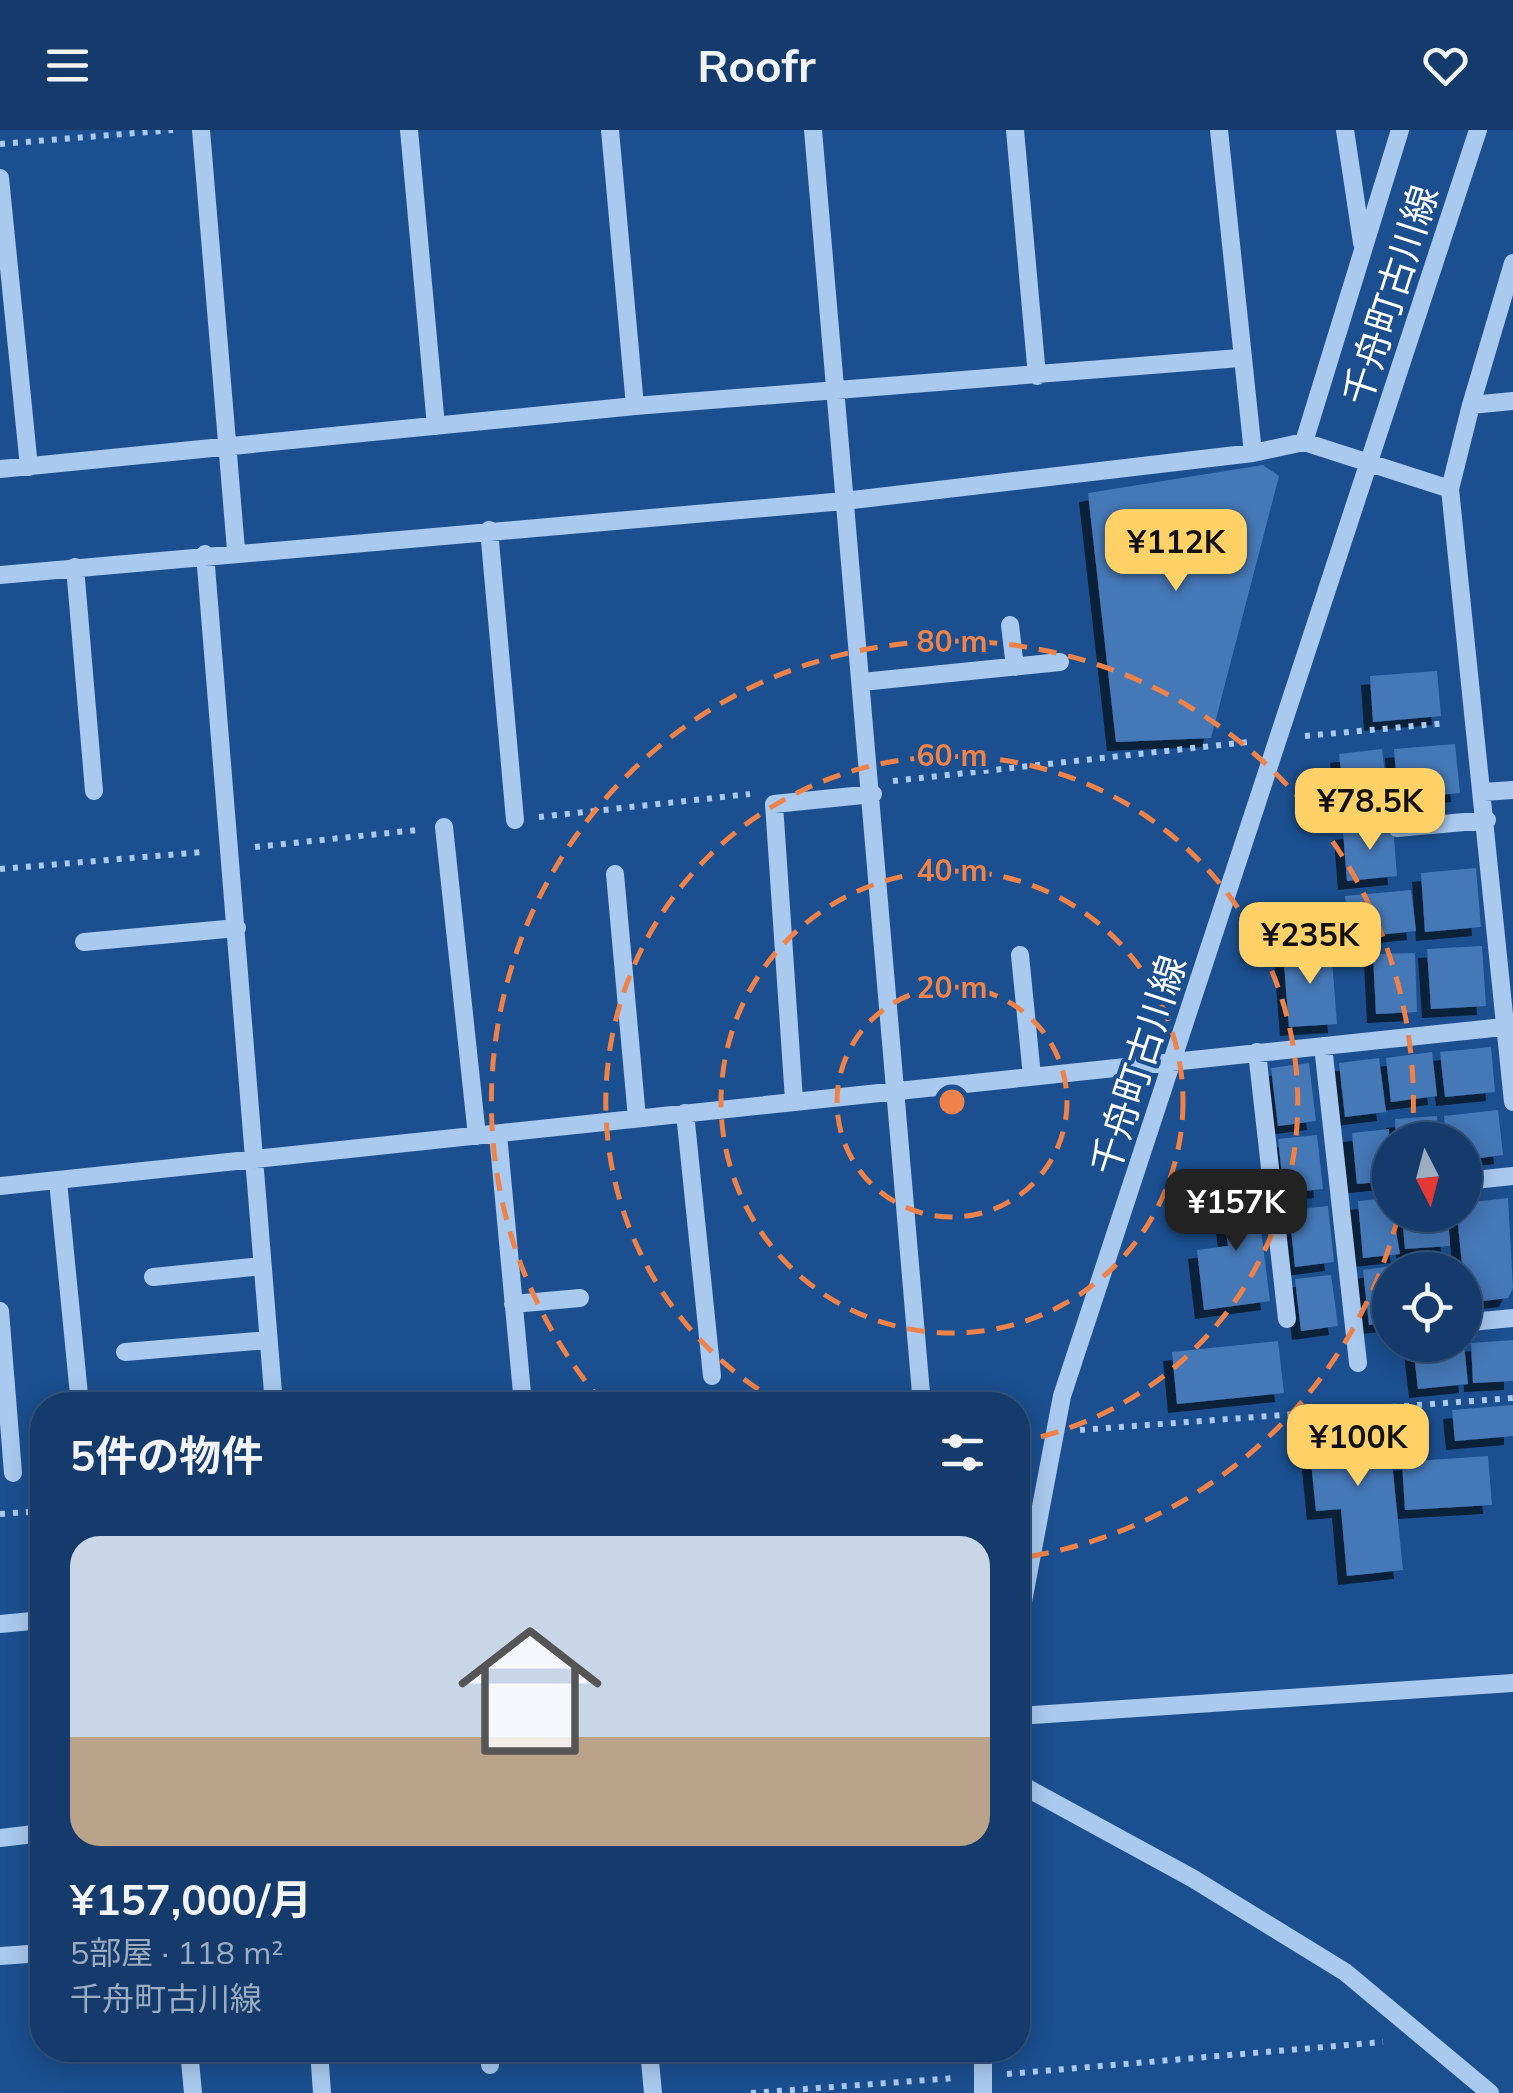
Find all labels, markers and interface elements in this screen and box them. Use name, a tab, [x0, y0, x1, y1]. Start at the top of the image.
text: Roofr	[697, 37, 816, 93]
icon: menu	[40, 38, 95, 93]
icon: heart	[1418, 38, 1473, 93]
street label: 千舟町古川線	[1332, 179, 1448, 411]
pin: ¥112K	[1106, 509, 1246, 594]
text: ¥112K	[1127, 521, 1225, 561]
text: 80 m	[916, 622, 988, 660]
text: 60 m	[916, 736, 988, 774]
pin: ¥78.5K	[1289, 768, 1451, 853]
text: ¥78.5K	[1317, 780, 1423, 820]
text: 40 m	[916, 851, 988, 889]
pin: ¥235K	[1240, 902, 1380, 987]
text: ¥235K	[1261, 914, 1359, 954]
street label: 千舟町古川線	[1080, 949, 1196, 1181]
text: 20 m	[916, 968, 988, 1006]
centre of rings	[934, 1084, 970, 1120]
north arrow	[1372, 1122, 1482, 1232]
map controls	[1372, 1122, 1482, 1362]
pin: ¥157K	[1166, 1169, 1306, 1254]
text: ¥157K	[1187, 1181, 1285, 1221]
button: locate	[1372, 1252, 1482, 1362]
pin: ¥100K	[1288, 1404, 1428, 1489]
text: ¥100K	[1309, 1416, 1407, 1456]
icon: filters	[935, 1425, 990, 1480]
text: 5件の物件	[70, 1429, 263, 1482]
icon: home	[440, 1601, 620, 1781]
text: ¥157,000/月	[70, 1873, 312, 1926]
text: 5部屋 · 118 m²	[70, 1932, 284, 1972]
text: 千舟町古川線	[70, 1978, 262, 2018]

